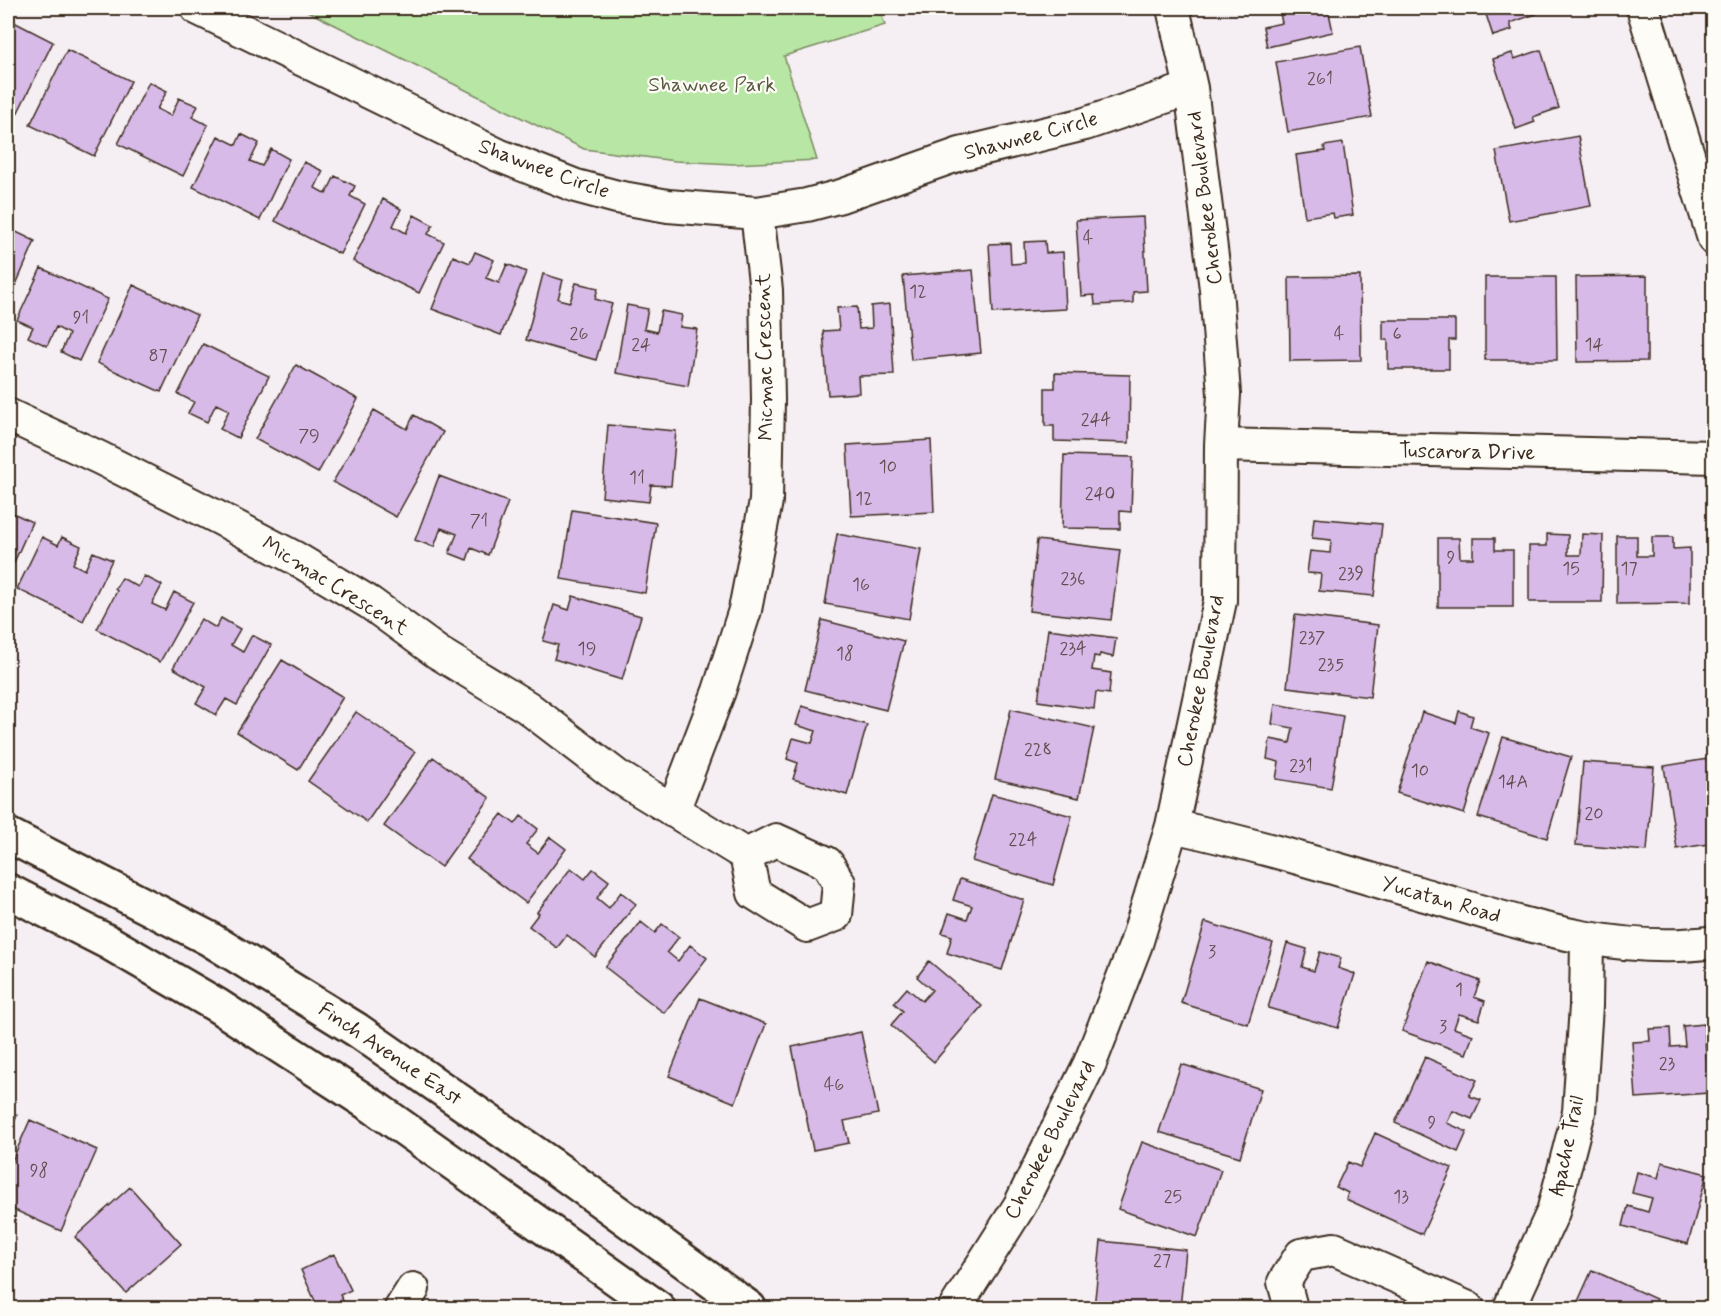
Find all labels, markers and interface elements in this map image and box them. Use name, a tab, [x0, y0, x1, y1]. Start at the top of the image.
house number: 261	[1307, 67, 1333, 91]
park label: Shawnee Park	[648, 71, 776, 99]
street label: Shawnee Circle	[961, 105, 1101, 167]
street label: Cherokee Boulevard	[1180, 110, 1230, 286]
street label: Shawnee Circle	[475, 132, 613, 206]
house number: 4	[1083, 226, 1093, 250]
street label: Micmac Crescent	[750, 272, 780, 441]
house number: 12	[909, 280, 927, 304]
house number: 91	[73, 306, 89, 330]
house number: 26	[570, 322, 588, 346]
house number: 4	[1334, 322, 1344, 346]
house number: 6	[1392, 322, 1402, 346]
house number: 24	[631, 333, 651, 357]
house number: 14	[1585, 333, 1604, 357]
house number: 87	[148, 344, 168, 368]
house number: 244	[1081, 408, 1112, 432]
house number: 79	[298, 424, 320, 448]
street label: Tuscarora Drive	[1399, 437, 1536, 467]
house number: 10	[879, 455, 897, 479]
house number: 11	[629, 466, 645, 490]
house number: 240	[1085, 482, 1115, 506]
house number: 12	[855, 487, 873, 511]
house number: 71	[470, 509, 488, 533]
street label: Micmac Crescent	[256, 530, 414, 643]
house number: 9	[1447, 546, 1456, 570]
house number: 15	[1562, 557, 1580, 581]
house number: 17	[1620, 557, 1638, 581]
house number: 239	[1338, 562, 1364, 586]
house number: 236	[1061, 567, 1085, 591]
house number: 16	[852, 573, 870, 597]
street label: Cherokee Boulevard	[1171, 592, 1231, 770]
house number: 237	[1299, 626, 1325, 650]
house number: 19	[578, 637, 596, 661]
house number: 234	[1059, 637, 1087, 661]
house number: 18	[836, 642, 854, 666]
house number: 235	[1318, 653, 1344, 677]
house number: 228	[1024, 738, 1052, 762]
house number: 231	[1289, 754, 1313, 778]
house number: 10	[1411, 759, 1429, 783]
house number: 14A	[1498, 770, 1528, 794]
house number: 20	[1584, 802, 1604, 826]
house number: 224	[1009, 828, 1038, 852]
street label: Yucatan Road	[1378, 870, 1504, 930]
house number: 3	[1208, 940, 1216, 964]
house number: 1	[1455, 978, 1463, 1002]
street label: Finch Avenue East	[313, 996, 468, 1113]
house number: 3	[1439, 1015, 1447, 1039]
house number: 23	[1659, 1052, 1676, 1076]
street label: Cherokee Boulevard	[998, 1056, 1102, 1224]
house number: 46	[824, 1073, 844, 1097]
street label: Apache Trail	[1543, 1093, 1592, 1199]
house number: 9	[1428, 1111, 1437, 1135]
house number: 98	[30, 1159, 48, 1183]
house number: 25	[1164, 1185, 1182, 1209]
house number: 13	[1393, 1185, 1409, 1209]
house number: 27	[1153, 1249, 1171, 1273]

